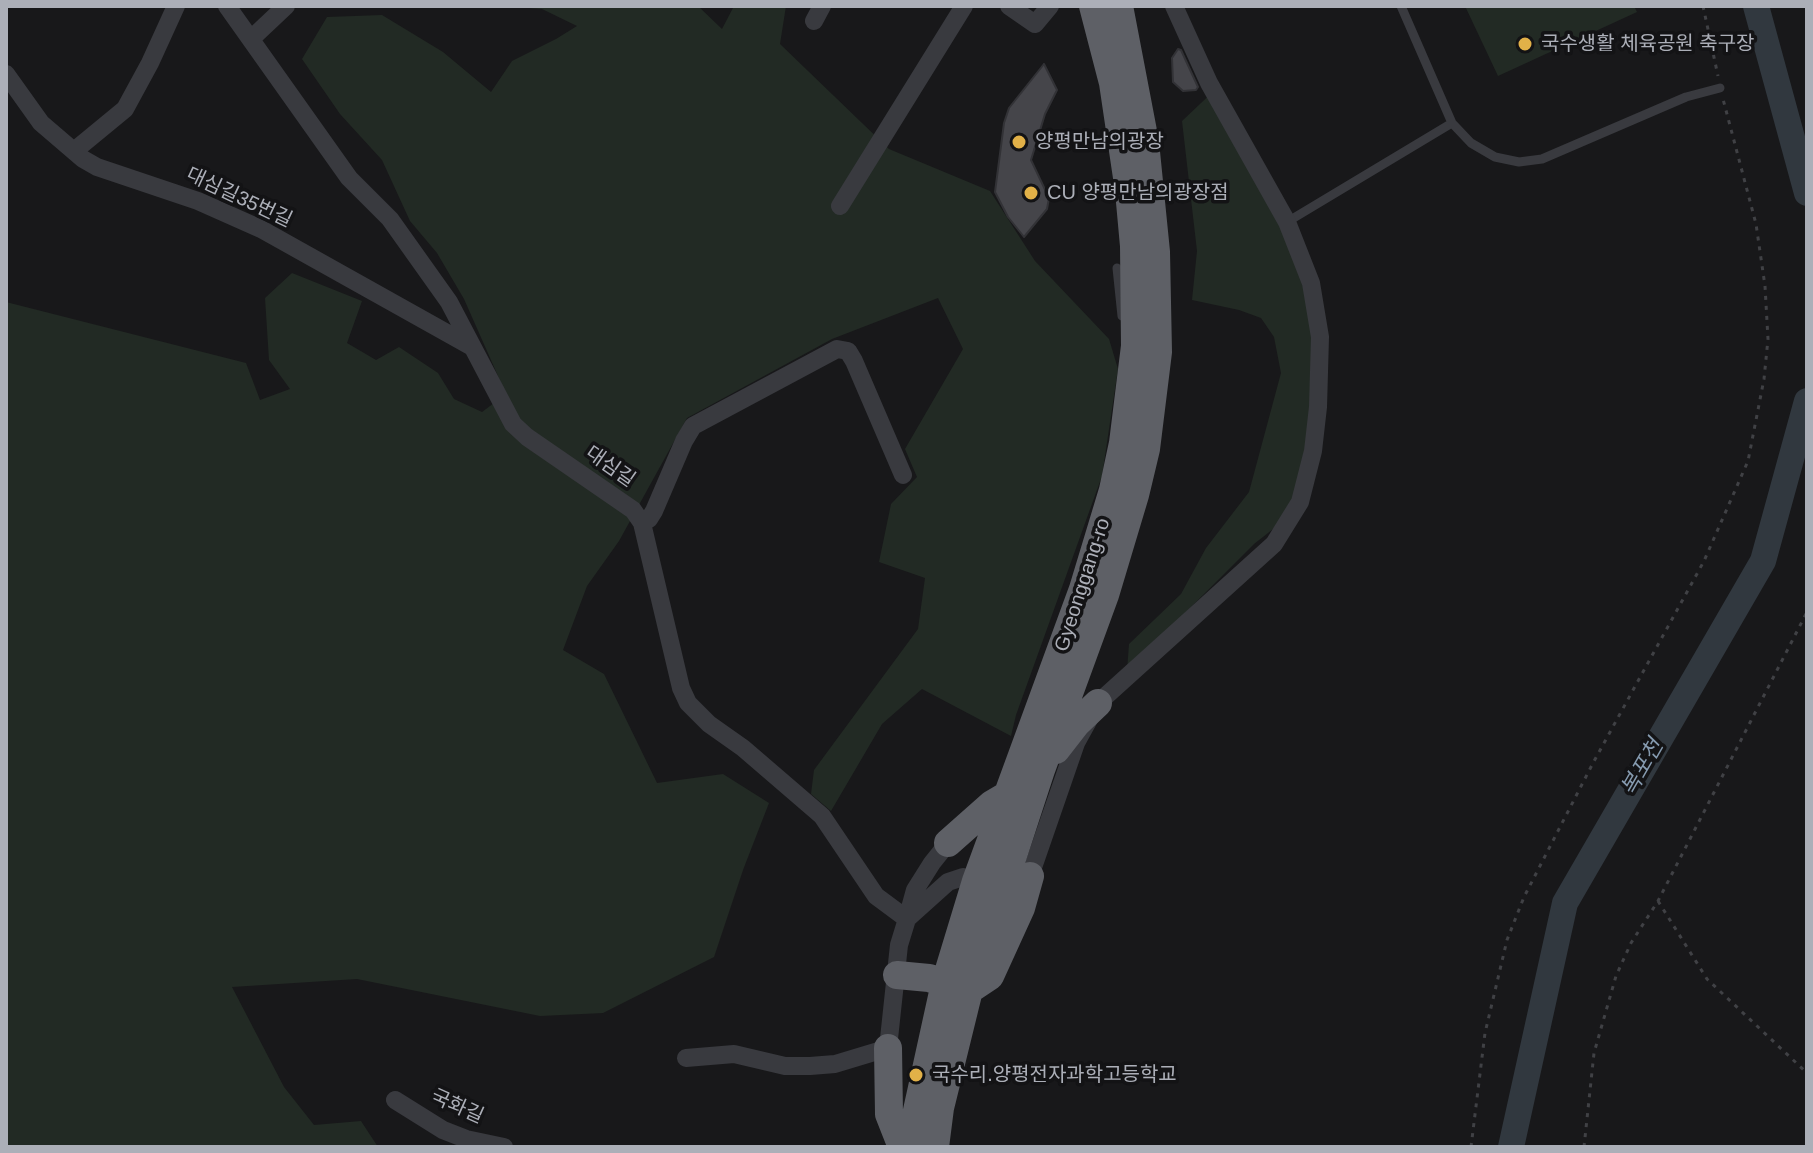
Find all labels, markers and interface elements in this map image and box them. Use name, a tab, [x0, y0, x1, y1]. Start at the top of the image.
place label: 국수생활 체육공원 축구장	[1541, 32, 1755, 56]
marker: 국수생활 체육공원 축구장	[1516, 35, 1534, 53]
place label: 양평만남의광장	[1035, 130, 1164, 154]
marker: 양평만남의광장	[1010, 133, 1028, 151]
street label: 대심길35번길	[182, 163, 296, 233]
place label: CU 양평만남의광장점	[1047, 181, 1229, 205]
marker: CU 양평만남의광장점	[1022, 184, 1040, 202]
street label: 대심길	[581, 441, 639, 493]
street label: Gyeonggang-ro	[1050, 515, 1116, 655]
water label: 복포천	[1616, 735, 1670, 801]
place label: 국수리.양평전자과학고등학교	[932, 1063, 1177, 1087]
marker: 국수리.양평전자과학고등학교	[907, 1066, 925, 1084]
street label: 국화길	[427, 1085, 487, 1129]

